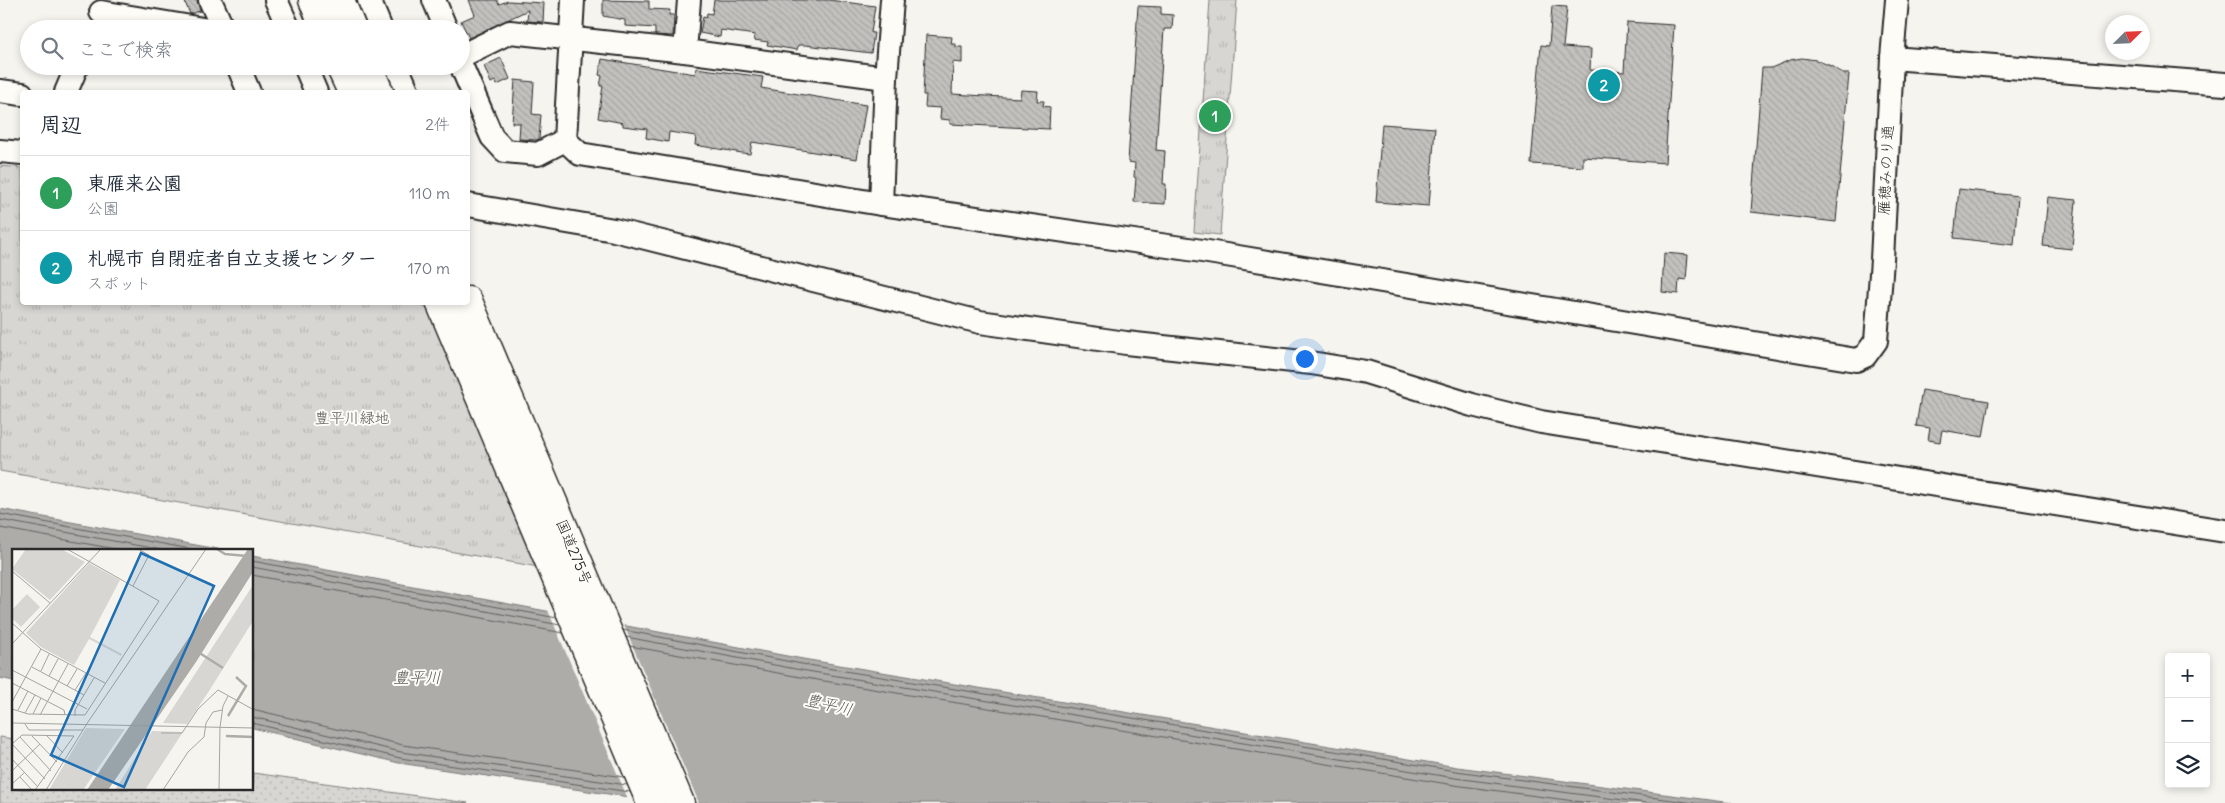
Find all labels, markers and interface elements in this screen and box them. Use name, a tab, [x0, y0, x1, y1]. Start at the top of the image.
north arrow	[2105, 15, 2150, 60]
search box	[20, 20, 470, 75]
icon: search	[38, 34, 66, 62]
text: ここで検索	[78, 37, 173, 61]
pin: 2	[1588, 66, 1620, 104]
pin: 1	[1199, 97, 1231, 135]
text: 周辺	[40, 111, 82, 138]
text: 2件	[425, 114, 450, 134]
street label: 雁穂みのり通	[1874, 125, 1897, 215]
text: 東雁来公園	[87, 171, 182, 195]
text: 1	[53, 183, 59, 203]
text: 110 m	[409, 183, 450, 203]
text: 公園	[87, 198, 119, 218]
text: 札幌市 自閉症者自立支援センター	[87, 246, 377, 270]
text: 2	[52, 258, 60, 278]
text: 170 m	[407, 258, 450, 278]
text: スポット	[87, 273, 151, 293]
your location	[1292, 346, 1318, 372]
park label: 豊平川緑地	[314, 408, 390, 427]
street label: 国道275号	[552, 516, 597, 587]
inset map	[12, 549, 254, 790]
map controls	[2165, 653, 2210, 788]
button: +	[2165, 653, 2210, 698]
water label: 豊平川	[393, 667, 441, 687]
water label: 豊平川	[803, 689, 855, 719]
button: −	[2165, 698, 2210, 743]
button: layers	[2165, 743, 2210, 788]

